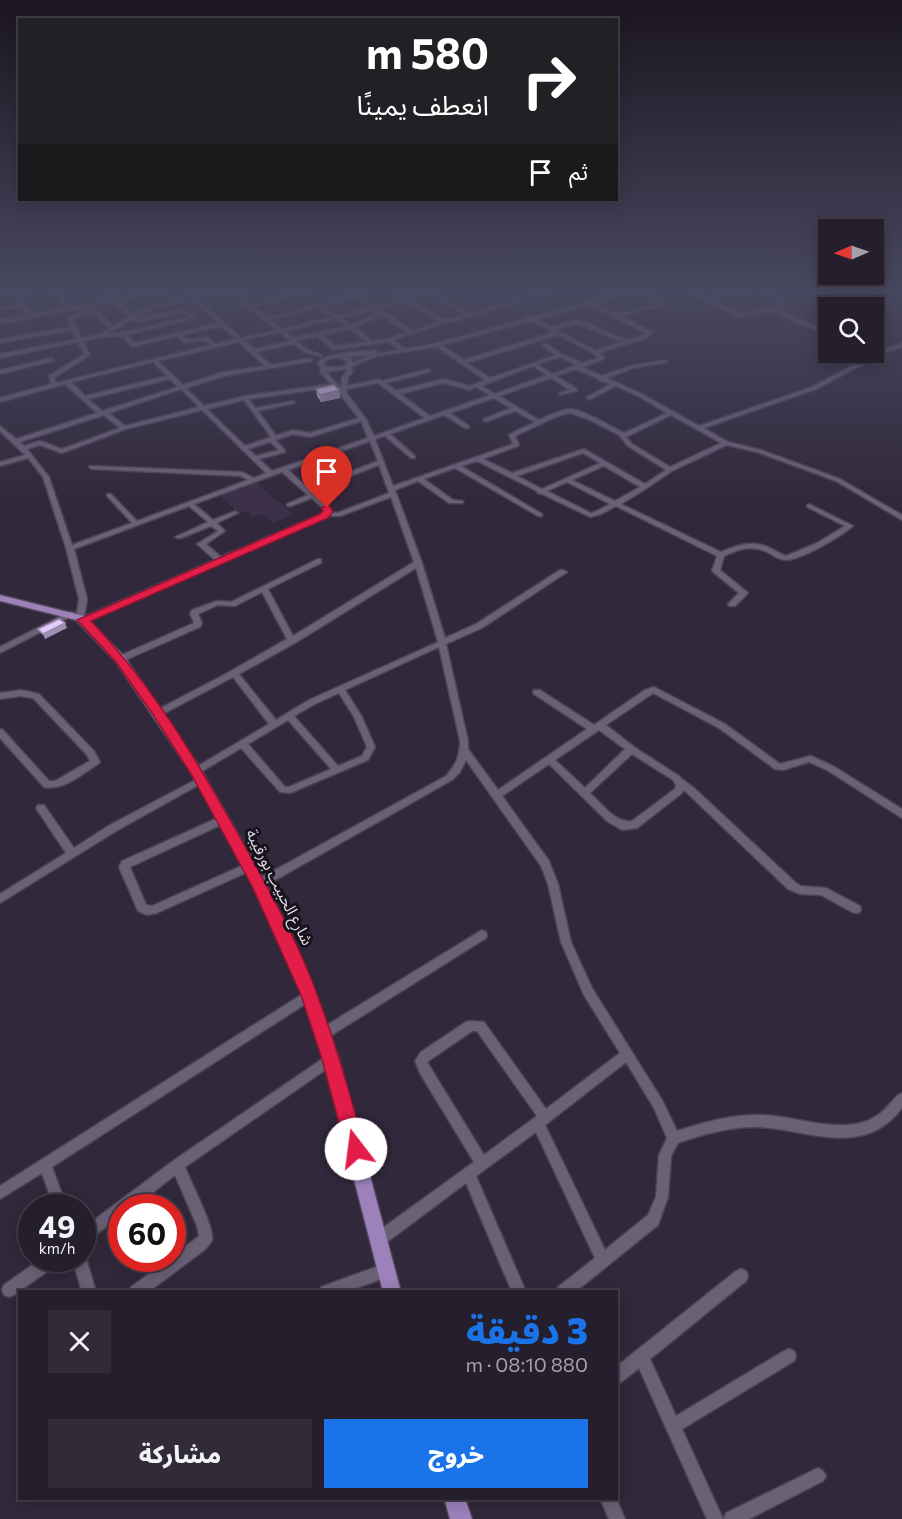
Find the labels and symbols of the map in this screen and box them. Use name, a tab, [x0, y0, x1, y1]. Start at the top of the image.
north arrow	[818, 219, 884, 285]
pin	[301, 446, 352, 508]
street label: شارع الحبيب بورقيبة	[239, 825, 318, 950]
position arrow	[324, 1117, 388, 1181]
speed limit sign: 60	[108, 1194, 186, 1272]

